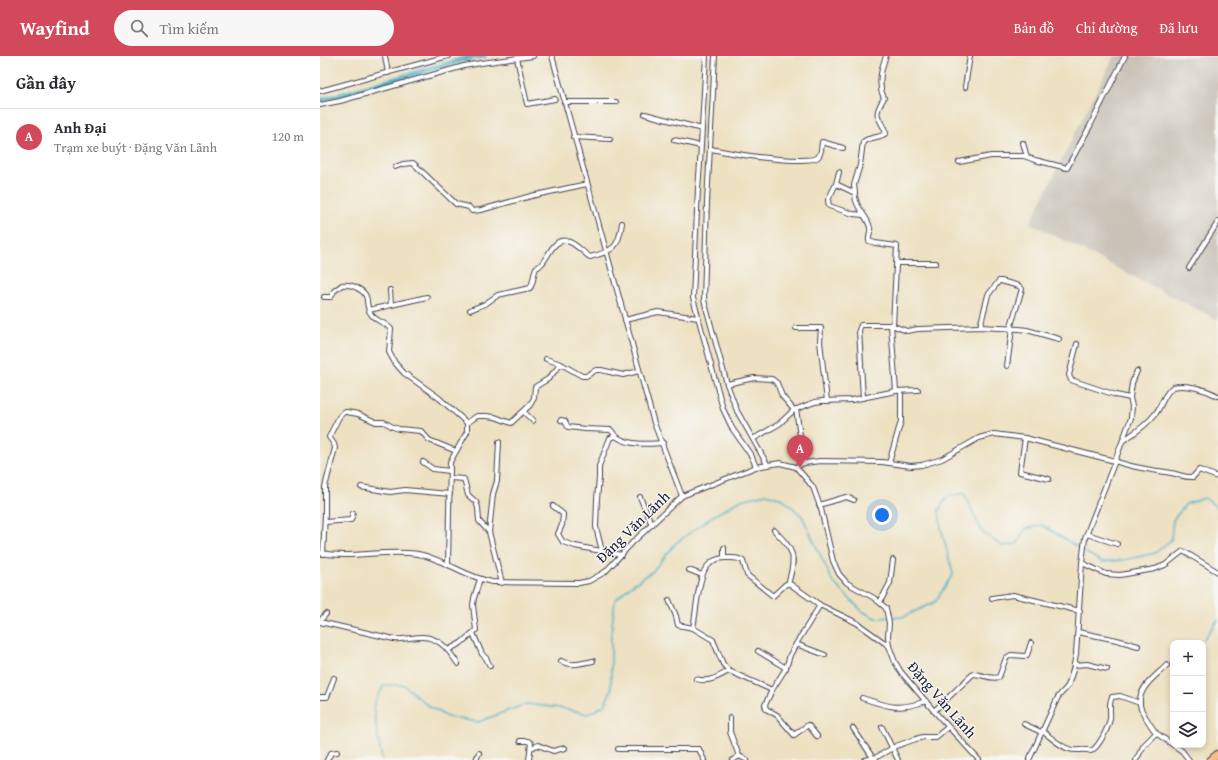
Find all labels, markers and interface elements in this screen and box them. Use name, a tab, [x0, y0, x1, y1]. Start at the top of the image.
search box	[114, 10, 394, 46]
text: Wayfind	[20, 14, 90, 42]
icon: search	[128, 17, 150, 39]
text: Tìm kiếm	[160, 18, 219, 39]
text: Bản đồ	[1014, 18, 1054, 38]
text: Chỉ đường	[1076, 18, 1137, 38]
text: Đã lưu	[1159, 18, 1198, 38]
text: Gần đây	[16, 70, 76, 95]
text: Anh Đại	[54, 117, 107, 138]
text: A	[25, 127, 33, 146]
text: 120 m	[272, 127, 304, 146]
text: Trạm xe buýt · Đặng Văn Lãnh	[54, 138, 217, 157]
pin: A	[787, 435, 813, 468]
street label: Đặng Văn Lãnh	[591, 486, 675, 567]
your location	[872, 505, 892, 525]
map controls	[1170, 640, 1206, 748]
button: +	[1170, 640, 1206, 676]
street label: Đặng Văn Lãnh	[903, 657, 982, 743]
button: −	[1170, 676, 1206, 712]
button: layers	[1170, 712, 1206, 748]

